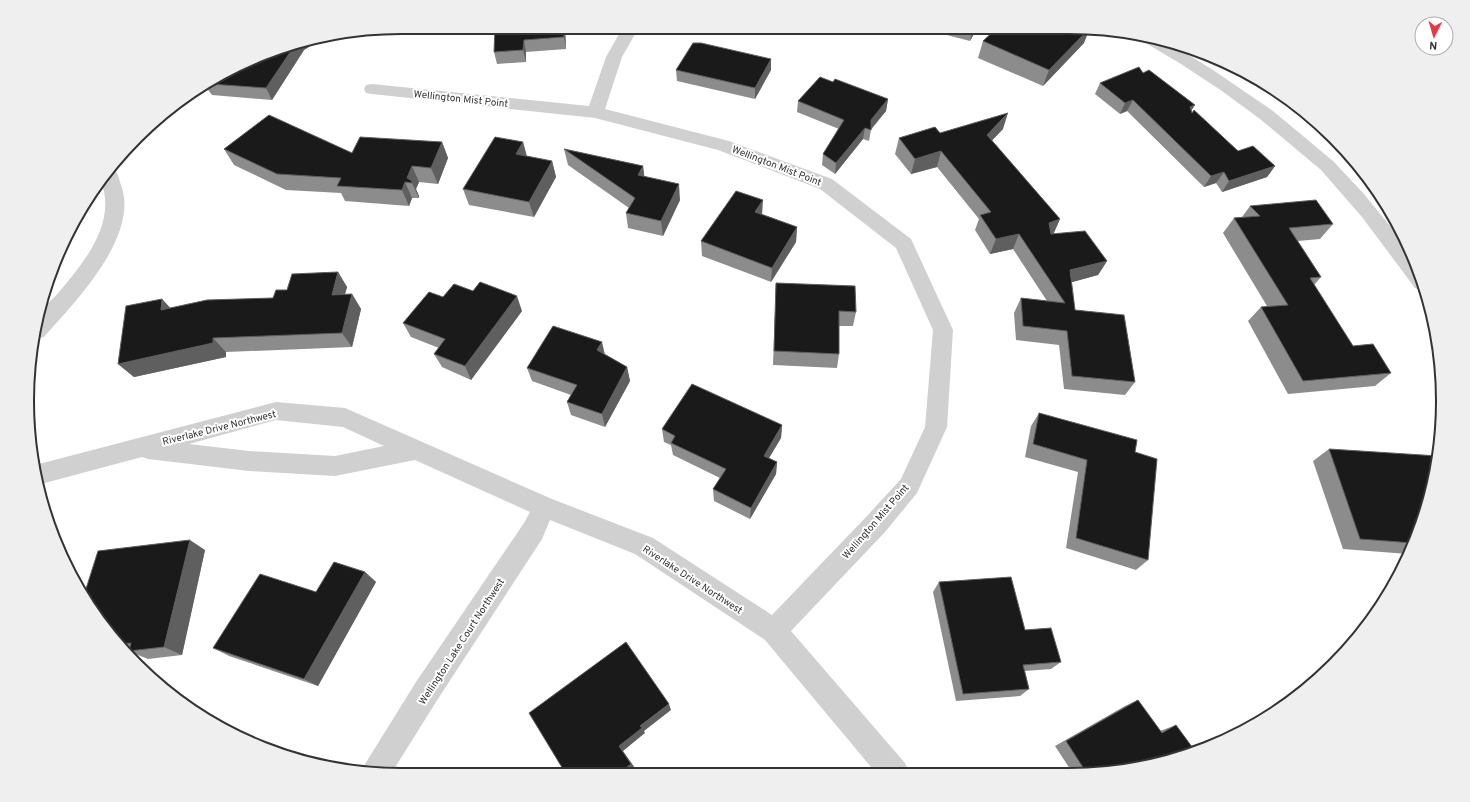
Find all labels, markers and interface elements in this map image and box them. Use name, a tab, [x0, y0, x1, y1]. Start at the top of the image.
north arrow	[1414, 16, 1454, 56]
text: N	[1429, 38, 1438, 52]
street label: Wellington Mist Point	[413, 88, 509, 111]
street label: Wellington Mist Point	[730, 143, 823, 190]
street label: Riverlake Drive Northwest	[161, 408, 278, 449]
street label: Wellington Mist Point	[840, 482, 912, 562]
street label: Riverlake Drive Northwest	[640, 543, 745, 618]
street label: Wellington Lake Court Northwest	[416, 576, 508, 707]

